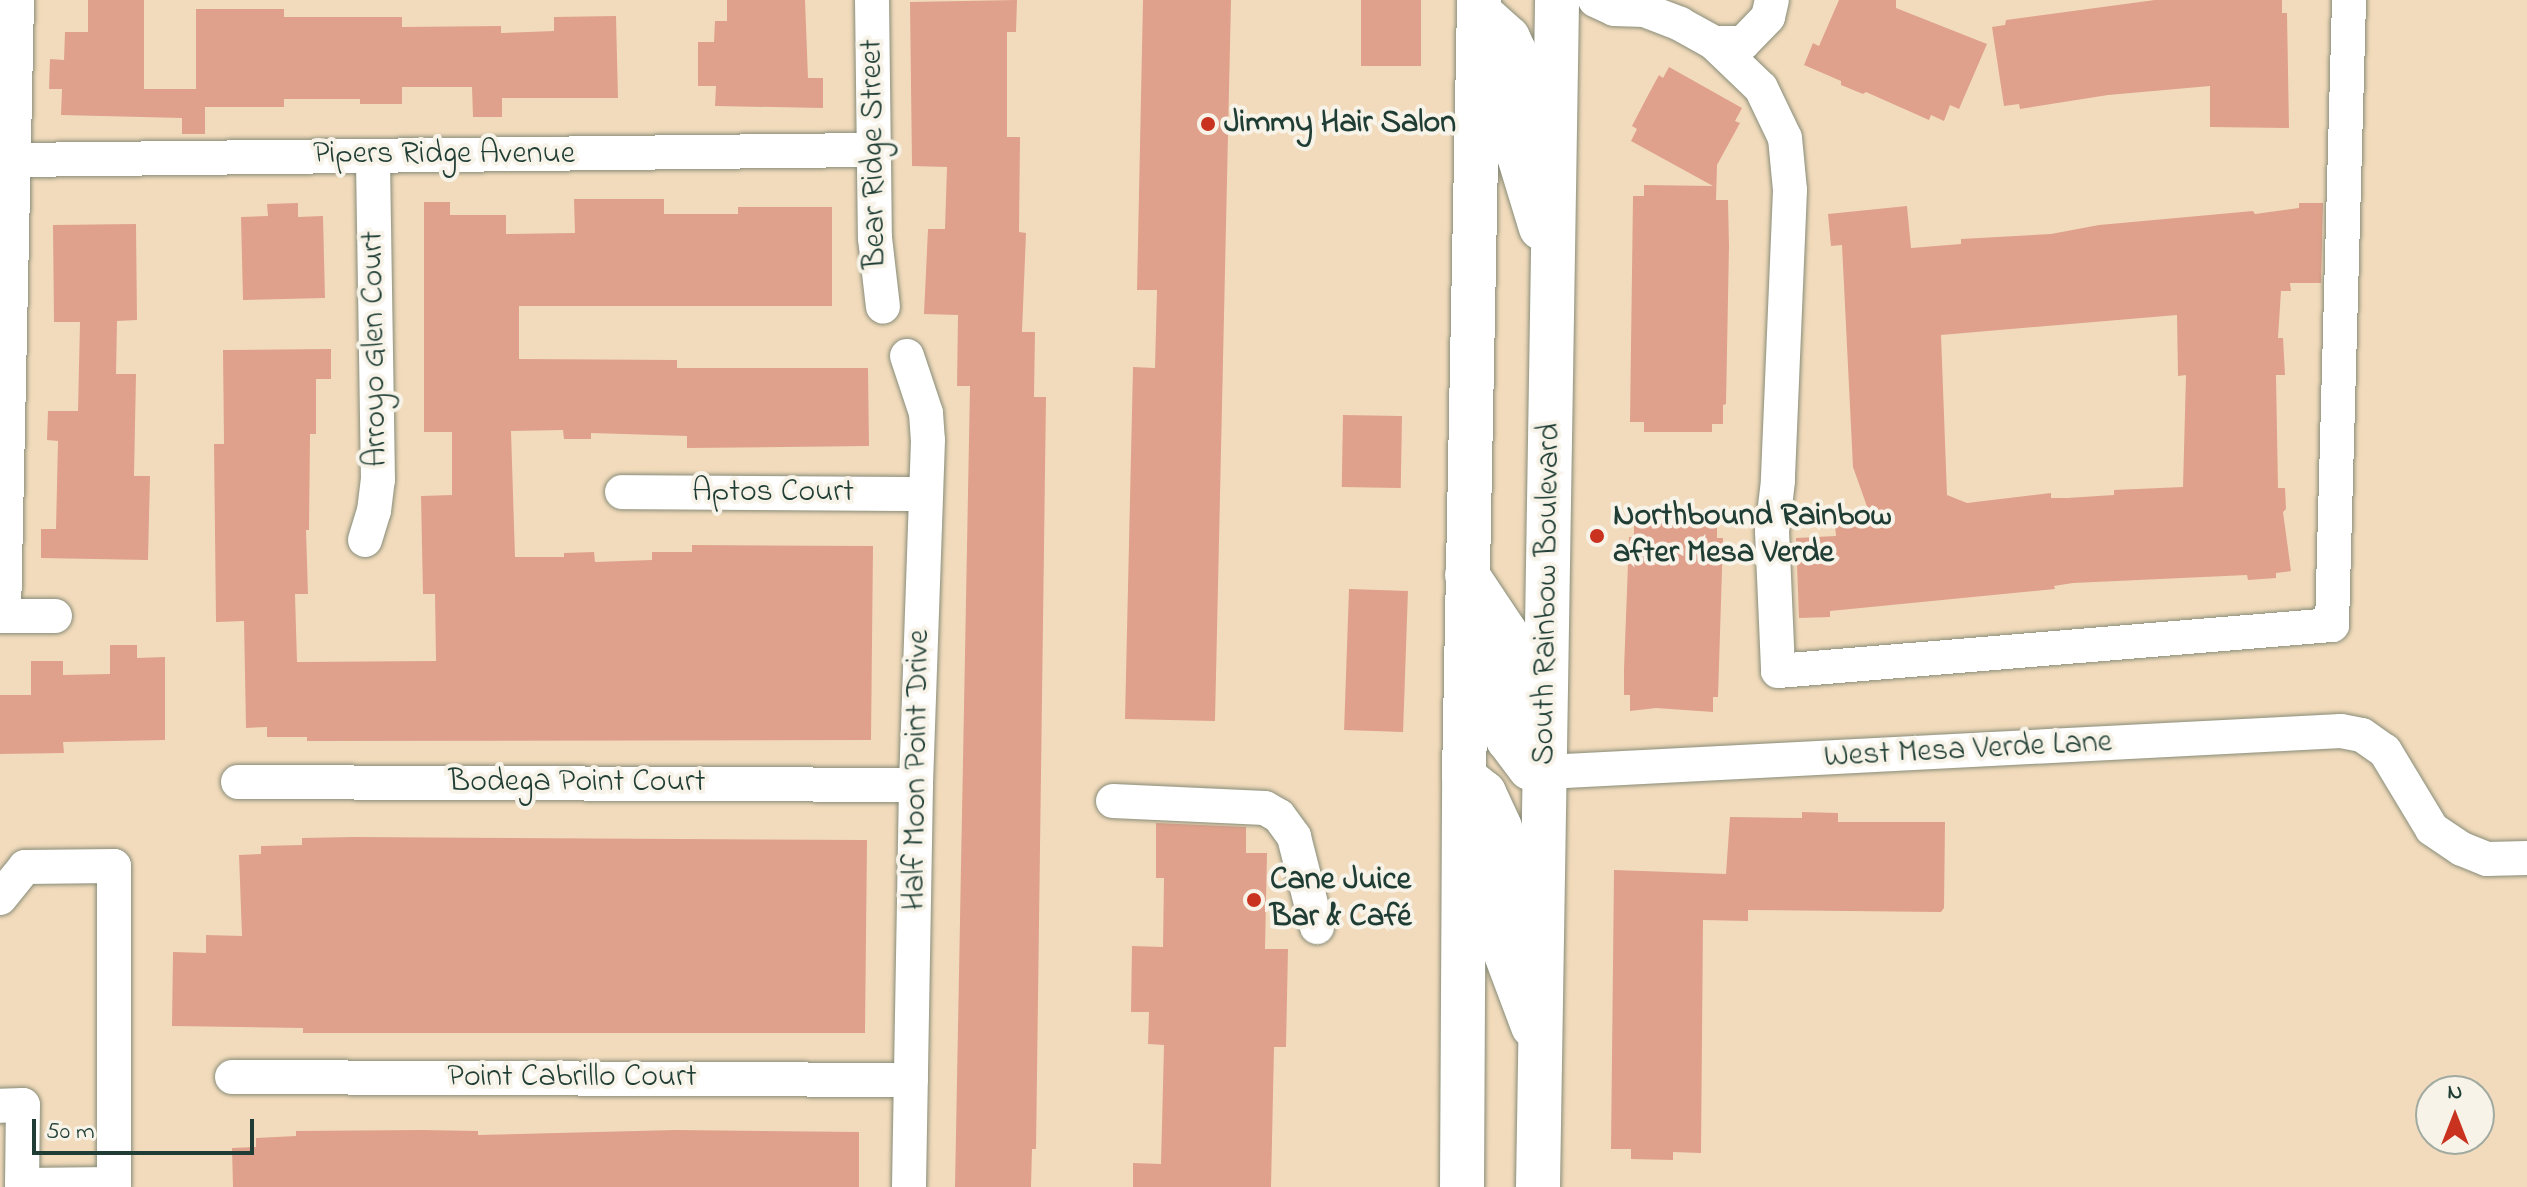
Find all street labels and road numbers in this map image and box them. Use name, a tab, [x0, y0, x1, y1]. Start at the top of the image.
street label: Bear Ridge Street	[854, 39, 896, 269]
street label: Pipers Ridge Avenue	[313, 136, 575, 174]
street label: Arroyo Glen Court	[355, 231, 397, 467]
street label: South Rainbow Boulevard	[1526, 423, 1570, 765]
street label: Aptos Court	[692, 474, 854, 512]
street label: Half Moon Point Drive	[896, 629, 940, 911]
street label: West Mesa Verde Lane	[1823, 724, 2113, 778]
street label: Bodega Point Court	[449, 764, 705, 802]
street label: Point Cabrillo Court	[447, 1059, 697, 1097]

